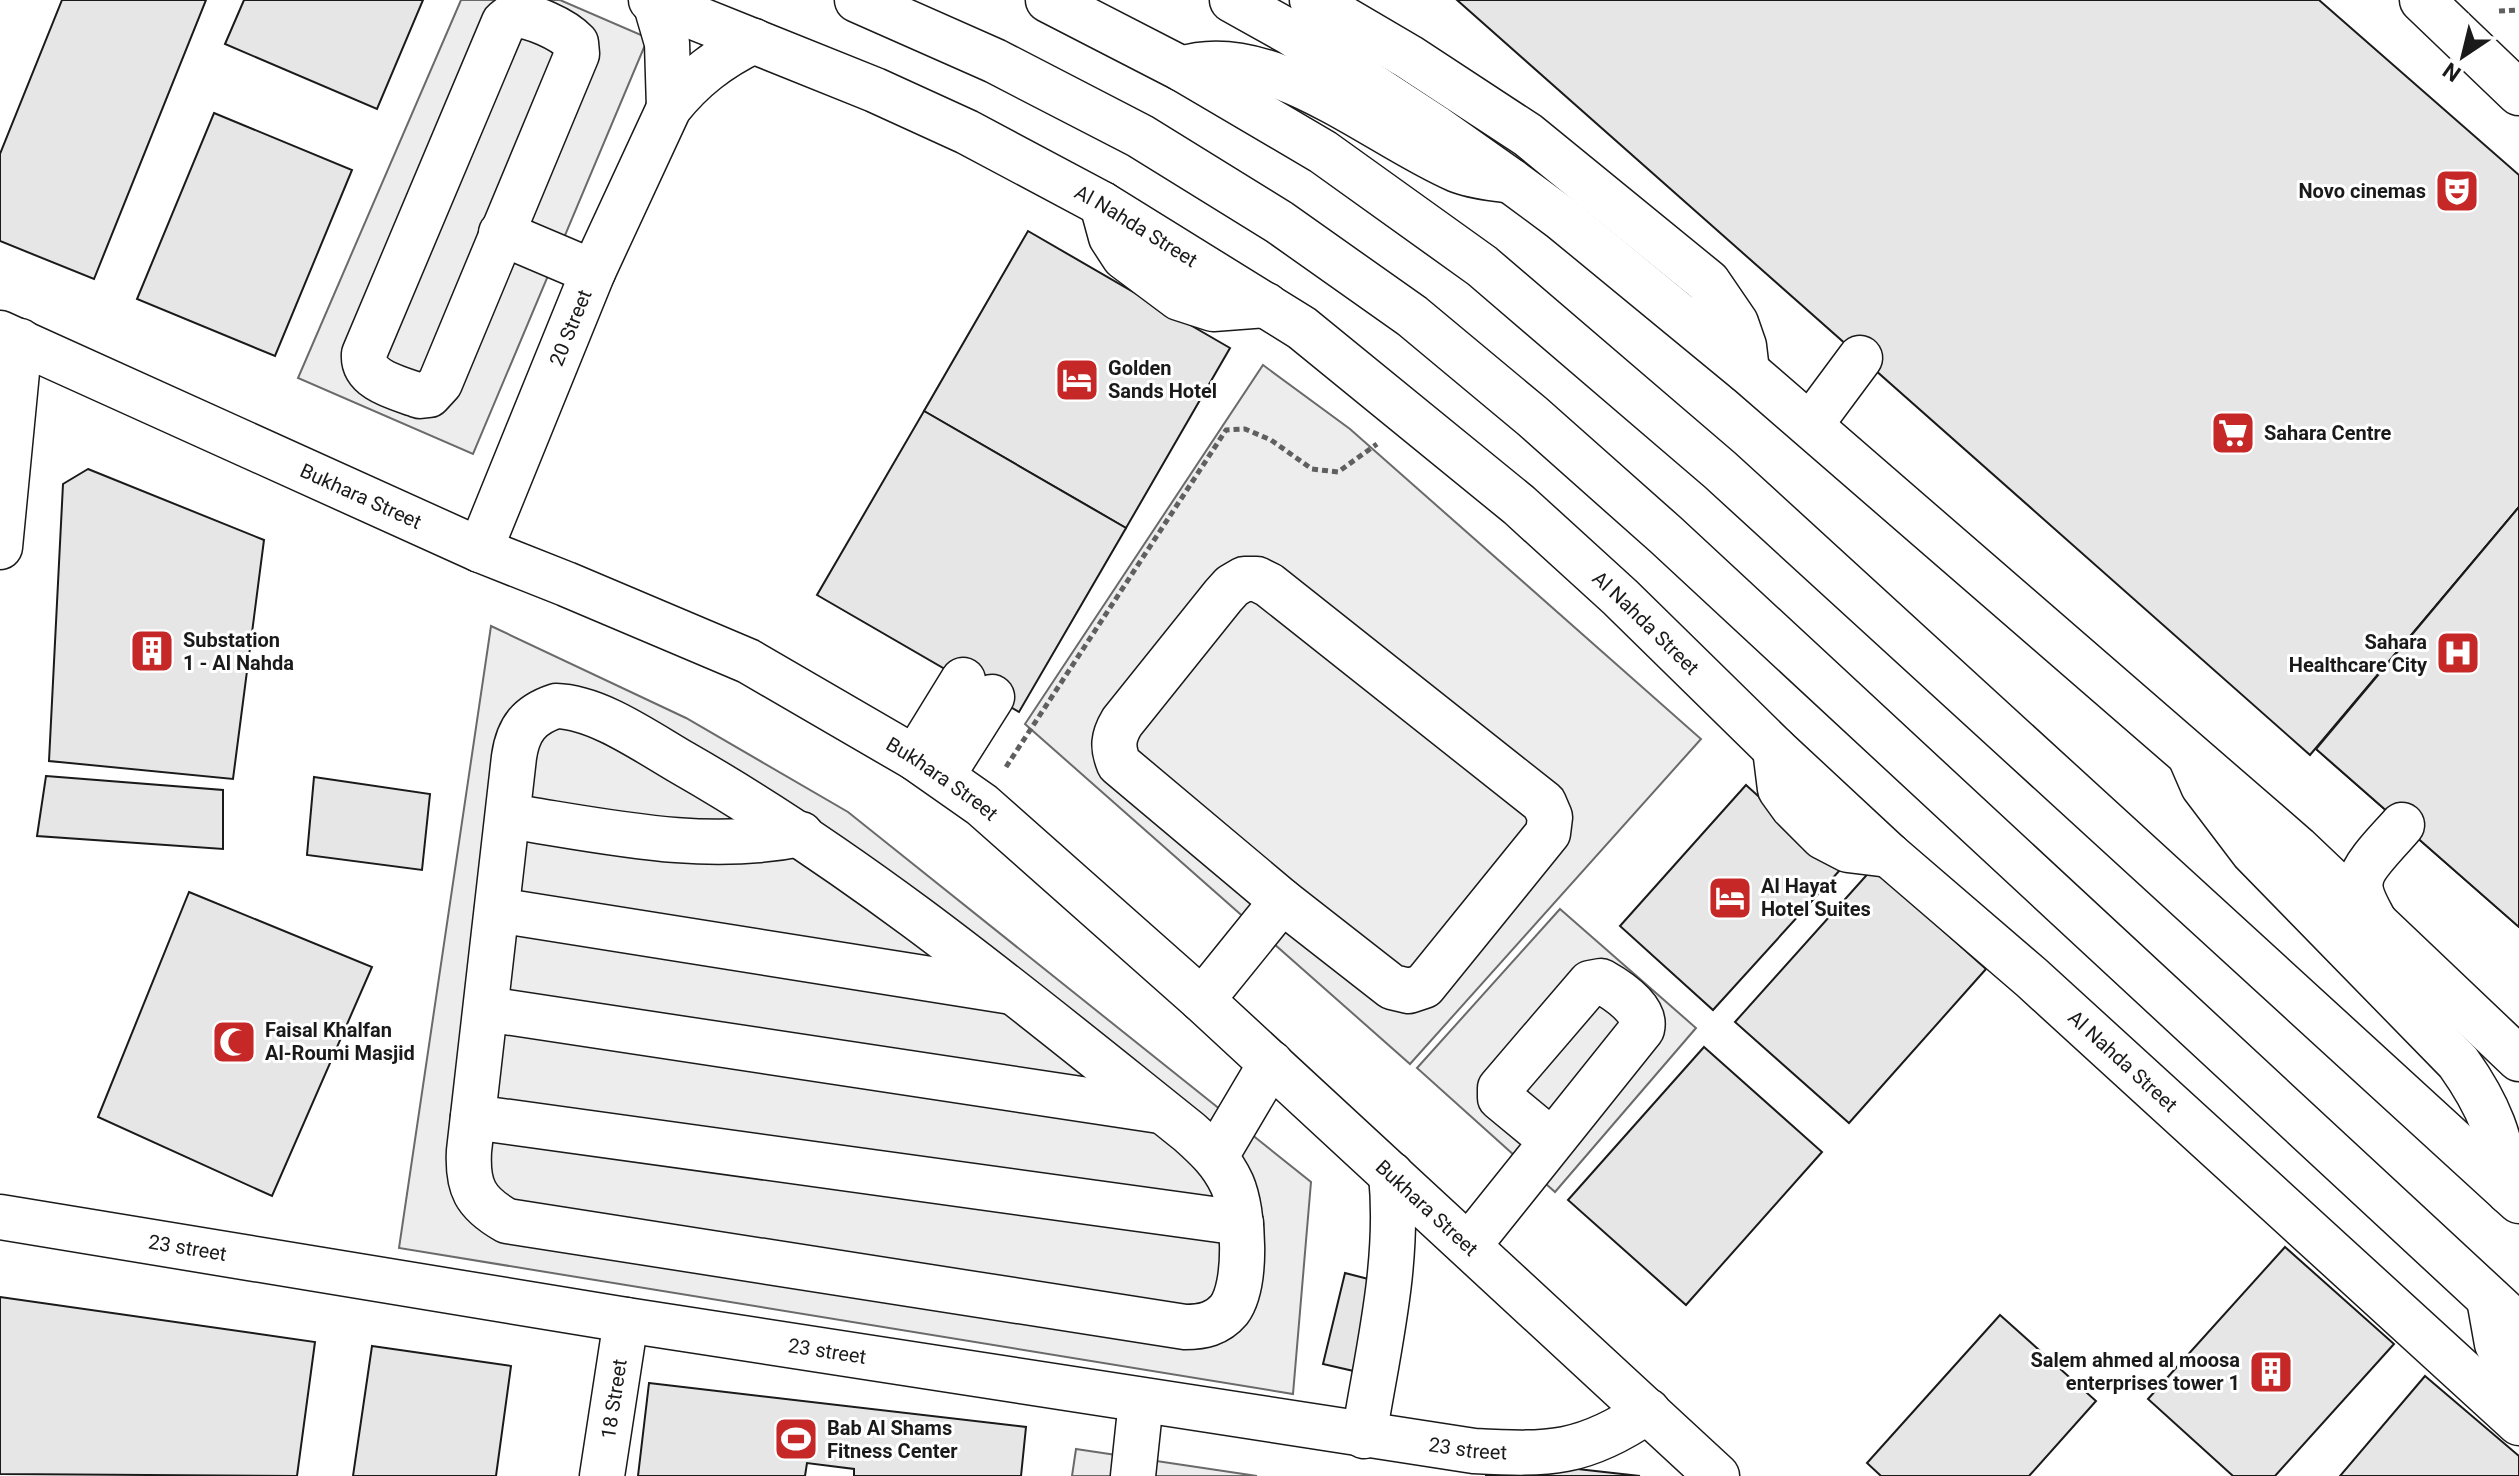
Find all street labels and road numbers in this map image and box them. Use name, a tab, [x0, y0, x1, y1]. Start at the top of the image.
street label: Al Nahda Street	[1071, 180, 1202, 272]
street label: 20 Street	[544, 286, 597, 369]
street label: Bukhara Street	[296, 458, 425, 534]
street label: Al Nahda Street	[1588, 566, 1704, 680]
street label: Bukhara Street	[882, 732, 1003, 826]
street label: Al Nahda Street	[2063, 1005, 2182, 1117]
street label: Bukhara Street	[1371, 1155, 1483, 1261]
street label: 23 street	[147, 1230, 228, 1266]
street label: 23 street	[786, 1333, 868, 1369]
street label: 18 Street	[596, 1357, 632, 1440]
street label: 23 street	[1427, 1432, 1507, 1464]

